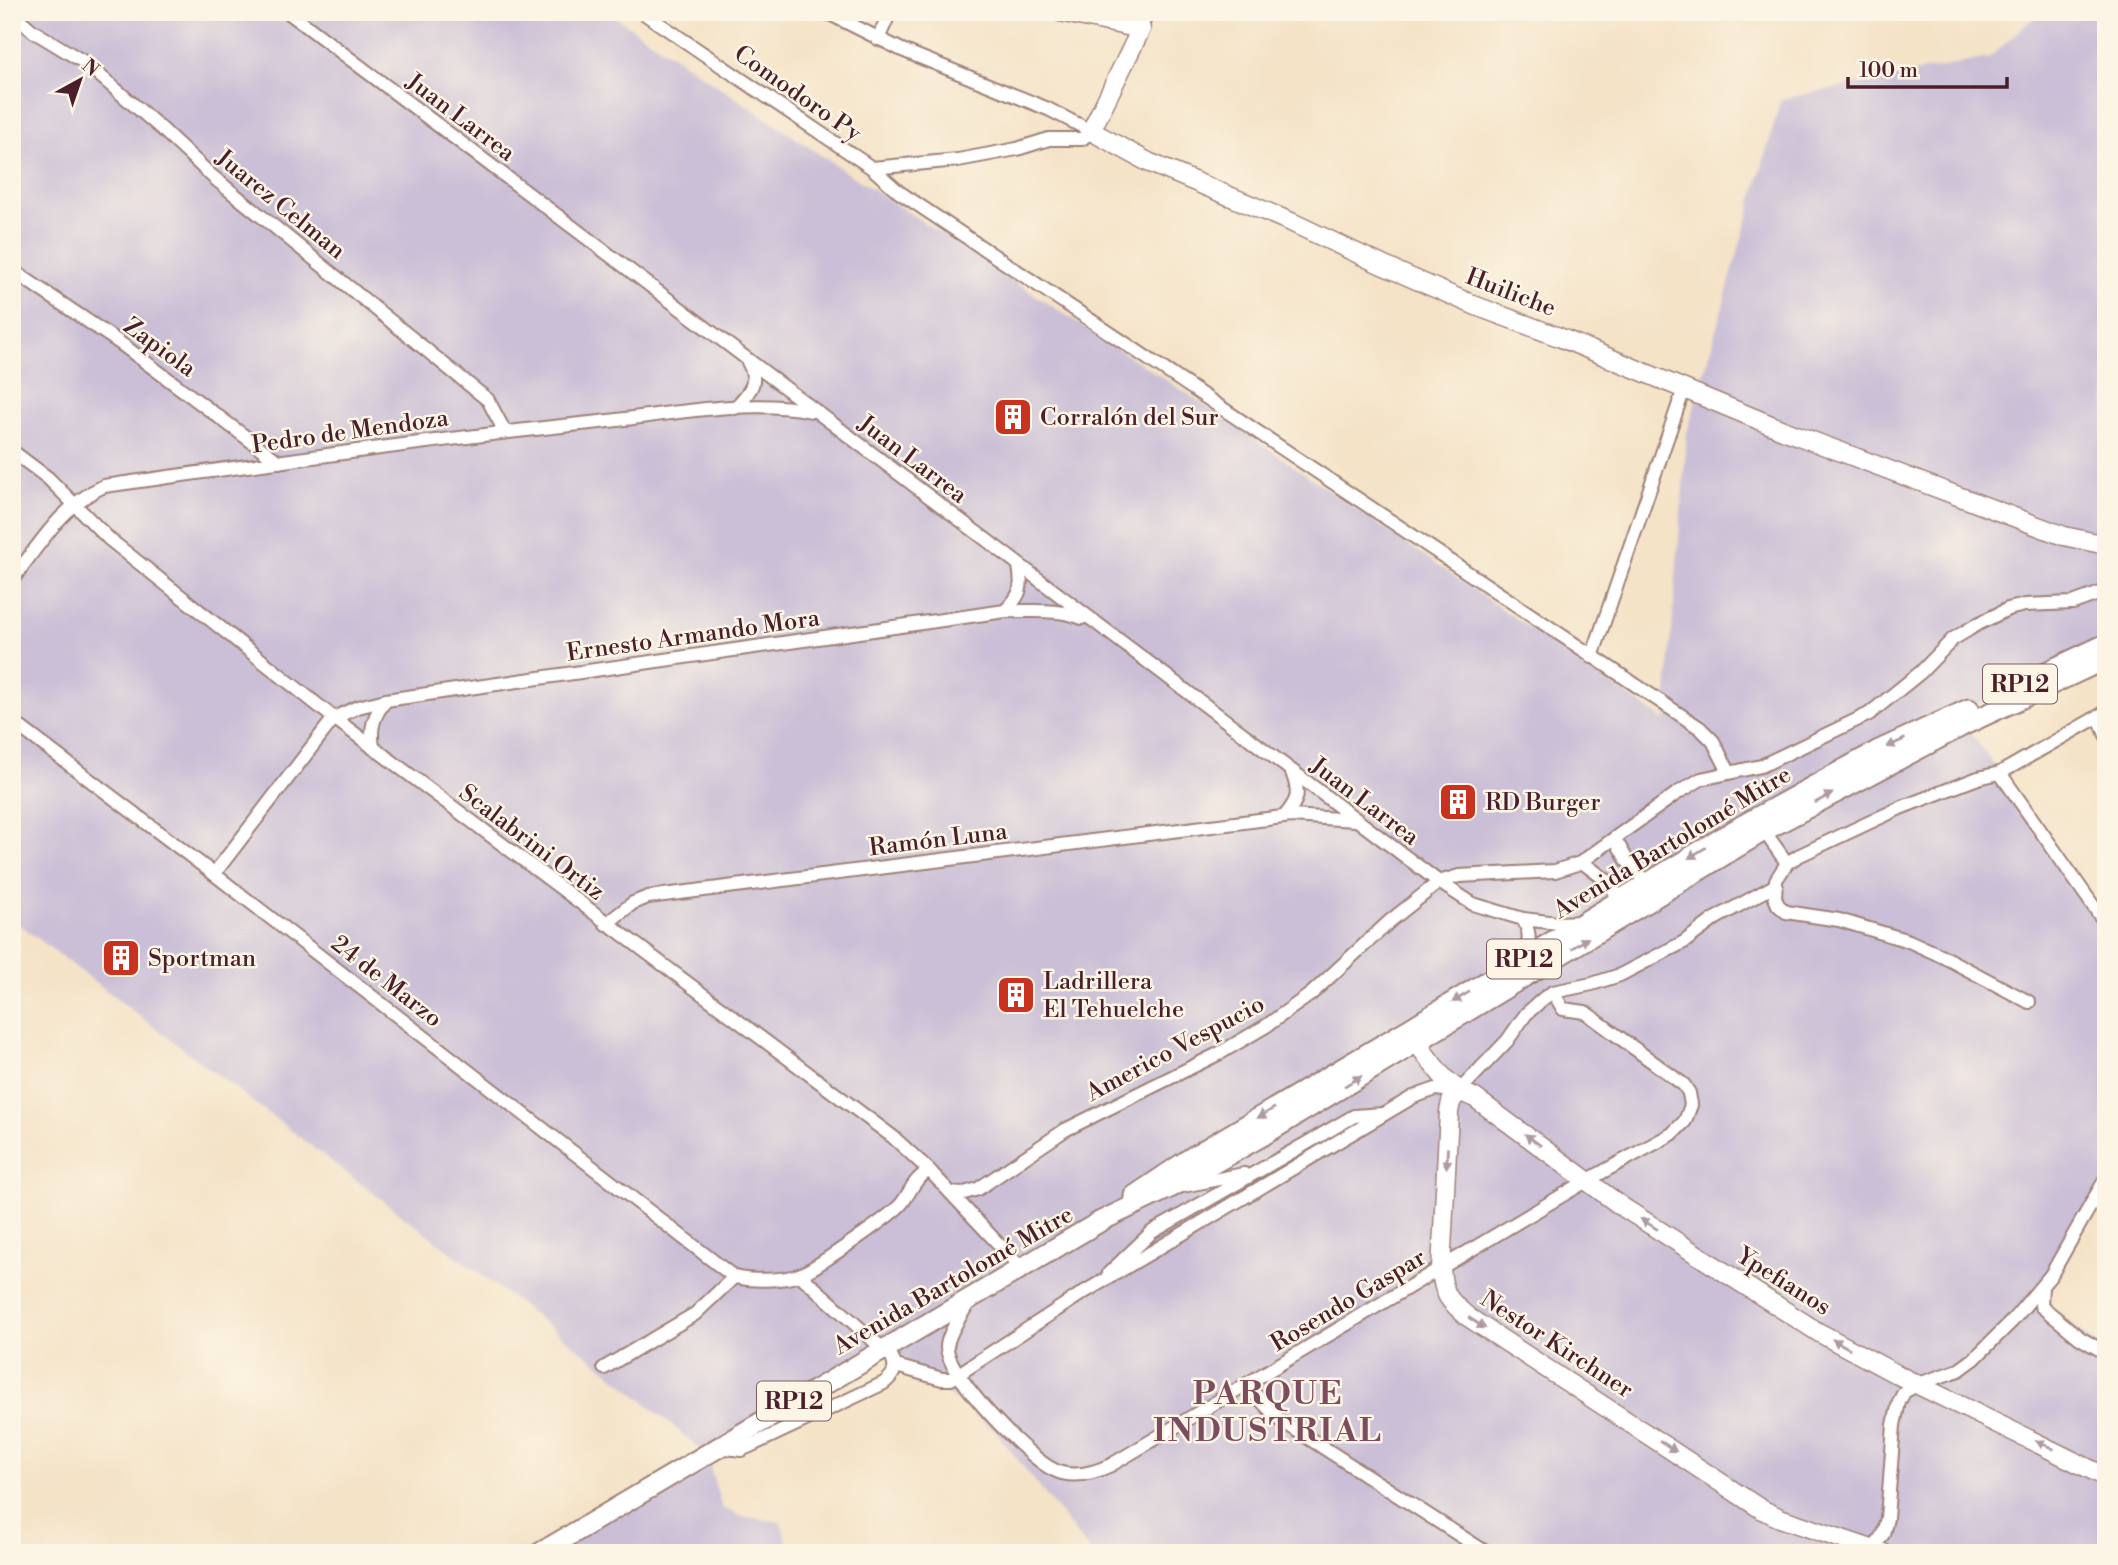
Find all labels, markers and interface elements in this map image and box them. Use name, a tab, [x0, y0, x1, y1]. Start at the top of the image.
street label: Comodoro Py	[728, 39, 867, 149]
north arrow	[46, 46, 116, 116]
scale bar	[1848, 46, 2008, 90]
text: N	[77, 54, 104, 82]
text: 100 m	[1859, 58, 1918, 84]
street label: Juan Larrea	[399, 66, 521, 169]
street label: Juarez Celman	[209, 143, 351, 266]
street label: Huiliche	[1461, 262, 1560, 324]
street label: Zapiola	[117, 311, 202, 385]
building icon: Corralón del Sur	[992, 396, 1034, 438]
street label: Pedro de Mendoza	[250, 403, 451, 461]
place label: Corralón del Sur	[1040, 403, 1219, 433]
street label: Juan Larrea	[851, 408, 973, 511]
street label: Ernesto Armando Mora	[565, 603, 822, 669]
road number: RP12	[1983, 664, 2057, 704]
one-way arrow	[1886, 737, 1906, 749]
street label: Juan Larrea	[1303, 750, 1425, 853]
street label: Avenida Bartolomé Mitre	[1547, 760, 1797, 926]
street label: Scalabrini Ortiz	[453, 778, 610, 907]
building icon: RD Burger	[1437, 781, 1479, 823]
place label: RD Burger	[1485, 788, 1601, 818]
one-way arrow	[1814, 792, 1834, 804]
street label: Ramón Luna	[867, 817, 1010, 863]
one-way arrow	[1687, 846, 1707, 859]
street label: 24 de Marzo	[325, 929, 448, 1034]
building icon: Sportman	[100, 937, 142, 979]
one-way arrow	[1571, 937, 1590, 950]
road number: RP12	[1487, 940, 1561, 978]
place label: Sportman	[148, 944, 256, 974]
place label: Ladrillera El Tehuelche	[1043, 967, 1184, 1025]
building icon: Ladrillera El Tehuelche	[995, 974, 1037, 1016]
street label: Americo Vespucio	[1080, 989, 1270, 1109]
one-way arrow	[1452, 991, 1471, 1003]
one-way arrow	[1344, 1075, 1363, 1087]
one-way arrow	[1256, 1107, 1275, 1120]
one-way arrow	[1524, 1133, 1542, 1147]
one-way arrow	[1441, 1147, 1452, 1169]
street label: Avenida Bartolomé Mitre	[827, 1200, 1079, 1362]
one-way arrow	[1639, 1217, 1658, 1230]
street label: Ypefianos	[1729, 1240, 1836, 1323]
street label: Rosendo Gaspar	[1266, 1243, 1432, 1359]
street label: Nestor Kirchner	[1475, 1284, 1638, 1405]
one-way arrow	[1467, 1316, 1487, 1329]
one-way arrow	[1832, 1338, 1851, 1350]
district label: PARQUE INDUSTRIAL	[1153, 1374, 1383, 1451]
road number: RP12	[757, 1382, 831, 1420]
one-way arrow	[1658, 1440, 1678, 1453]
one-way arrow	[2035, 1440, 2055, 1451]

